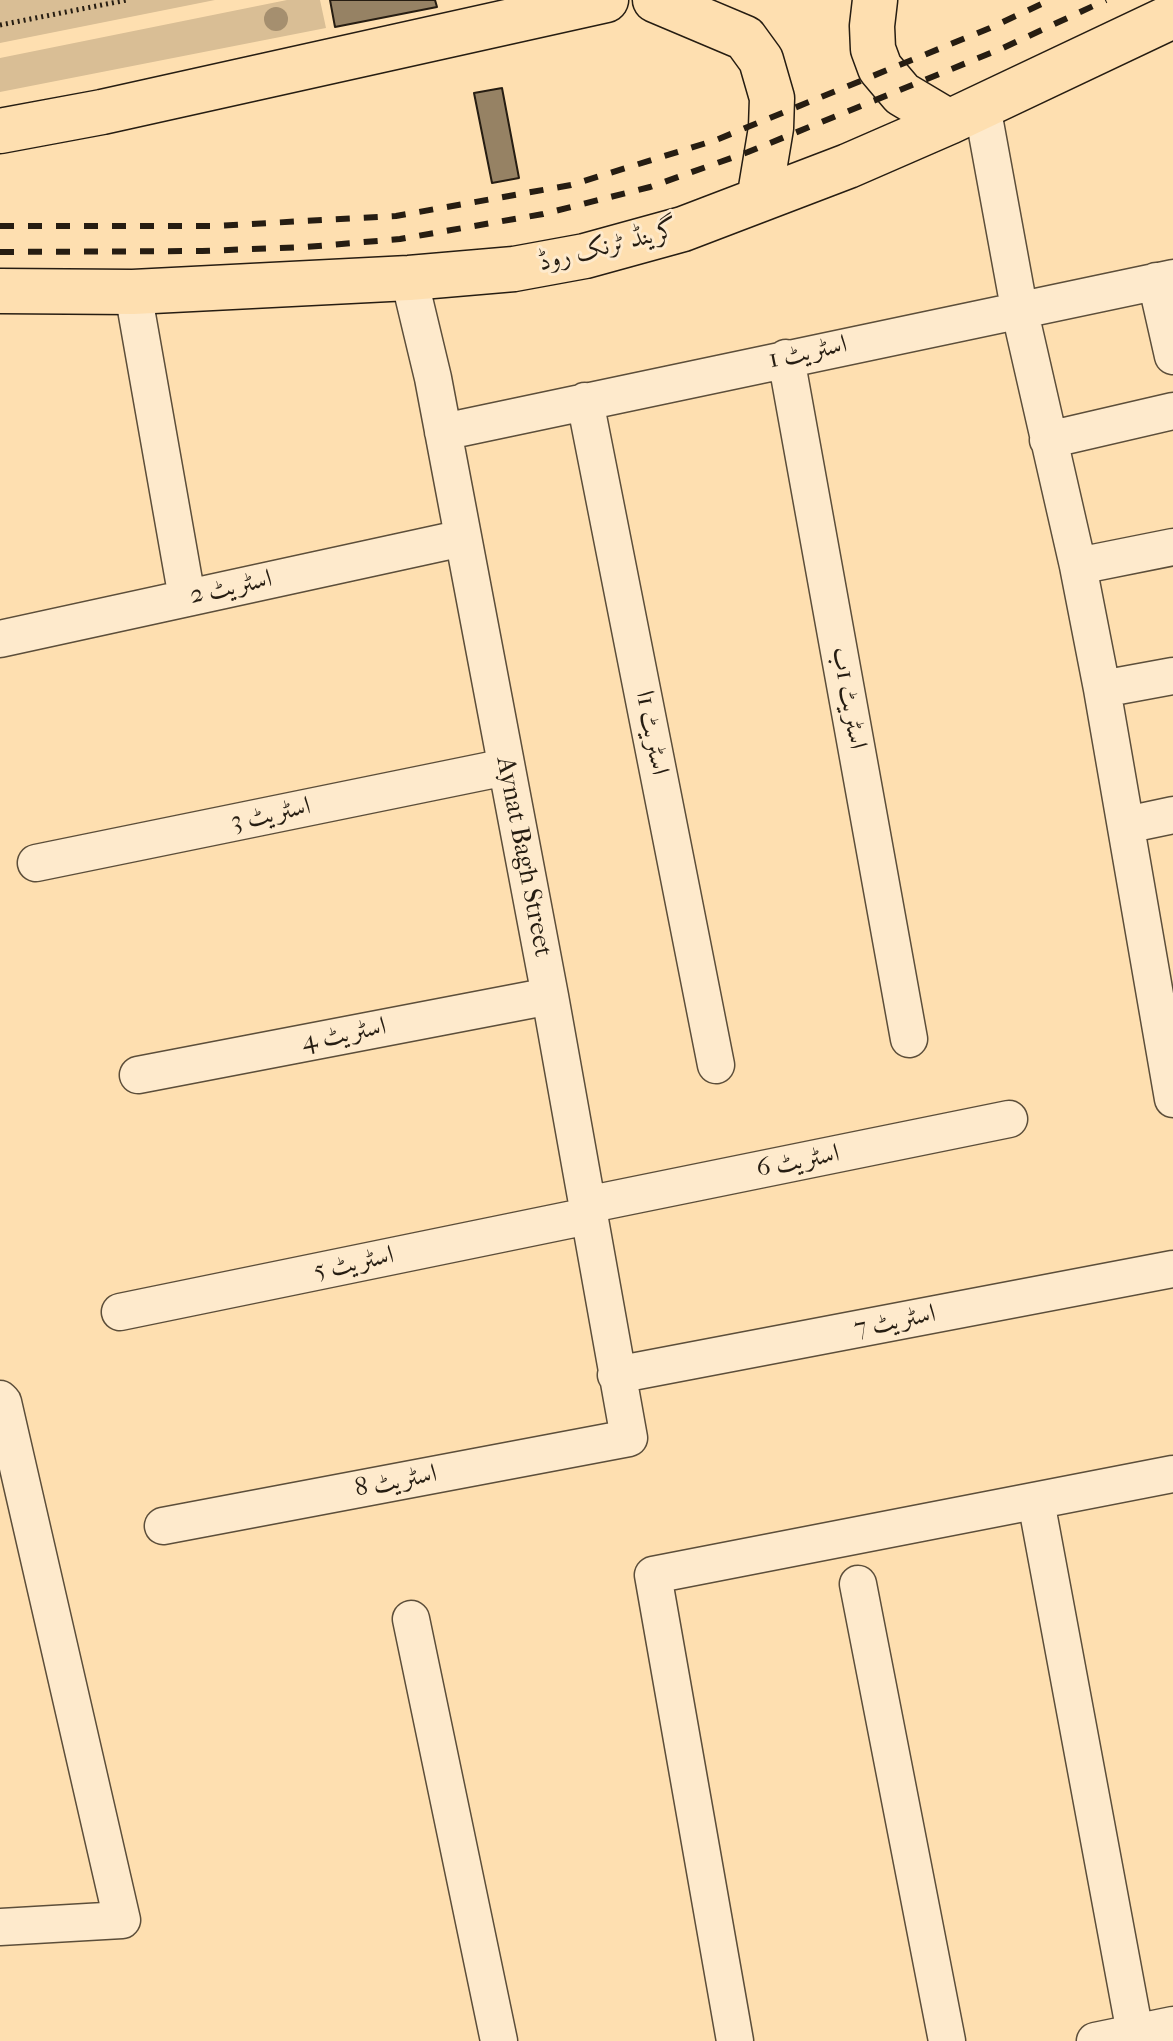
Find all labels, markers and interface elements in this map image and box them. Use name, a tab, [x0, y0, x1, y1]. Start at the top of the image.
street label: گرینڈ ٹرنک روڈ	[535, 215, 681, 279]
street label: اسٹریٹ 1	[766, 329, 850, 377]
street label: اسٹریٹ 2	[187, 564, 275, 612]
street label: اسٹریٹ 1ب	[824, 644, 872, 752]
street label: اسٹریٹ 1ا	[628, 688, 674, 778]
street label: Aynat Bagh Street	[488, 754, 558, 960]
street label: اسٹریٹ 3	[228, 791, 314, 839]
street label: اسٹریٹ 4	[299, 1012, 389, 1058]
street label: اسٹریٹ 6	[754, 1139, 842, 1185]
street label: اسٹریٹ 5	[311, 1240, 397, 1288]
street label: اسٹریٹ 7	[851, 1299, 939, 1345]
street label: اسٹریٹ 8	[352, 1459, 440, 1505]

